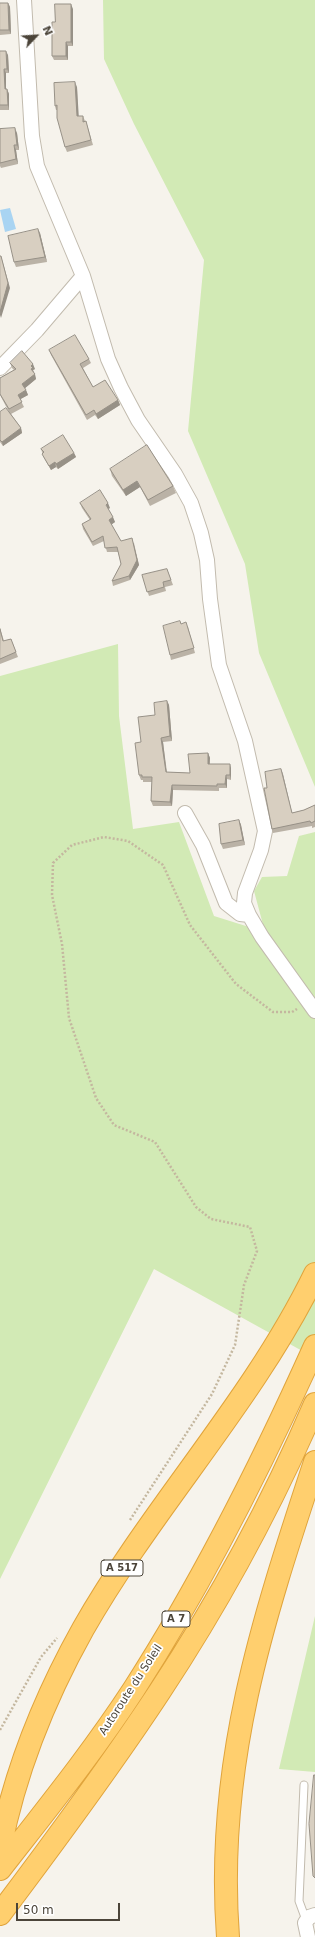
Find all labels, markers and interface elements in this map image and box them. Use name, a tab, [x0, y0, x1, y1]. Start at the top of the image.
north arrow	[16, 16, 56, 56]
text: N	[39, 24, 55, 38]
road number: A 517	[101, 1560, 143, 1576]
road number: A 7	[162, 1611, 190, 1627]
street label: Autoroute du Soleil	[97, 1642, 165, 1738]
scale bar	[18, 1895, 122, 1921]
text: 50 m	[23, 1903, 54, 1917]

